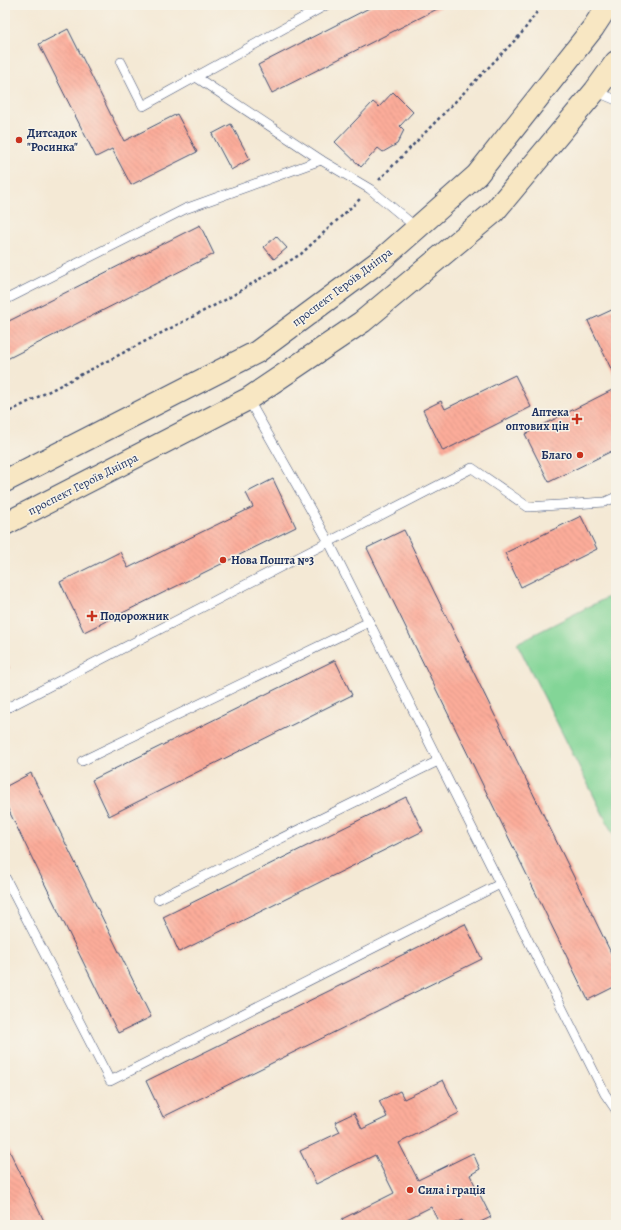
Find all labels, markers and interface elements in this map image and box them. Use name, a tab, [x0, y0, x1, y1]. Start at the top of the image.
place label: Дитсадок "Росинка"	[27, 125, 78, 155]
marker: Дитсадок "Росинка"	[14, 135, 24, 145]
street label: проспект Героїв Дніпра	[289, 244, 396, 330]
place label: Аптека оптових цін	[506, 404, 569, 434]
marker: Аптека оптових цін	[572, 414, 582, 424]
place label: Благо	[541, 447, 572, 463]
street label: проспект Героїв Дніпра	[25, 449, 141, 519]
marker: Благо	[575, 450, 585, 460]
place label: Нова Пошта №3	[231, 552, 314, 568]
marker: Нова Пошта №3	[218, 555, 228, 565]
place label: Подорожник	[100, 608, 170, 624]
marker: Подорожник	[87, 611, 97, 621]
place label: Сила і грація	[418, 1182, 486, 1198]
marker: Сила і грація	[405, 1185, 415, 1195]

